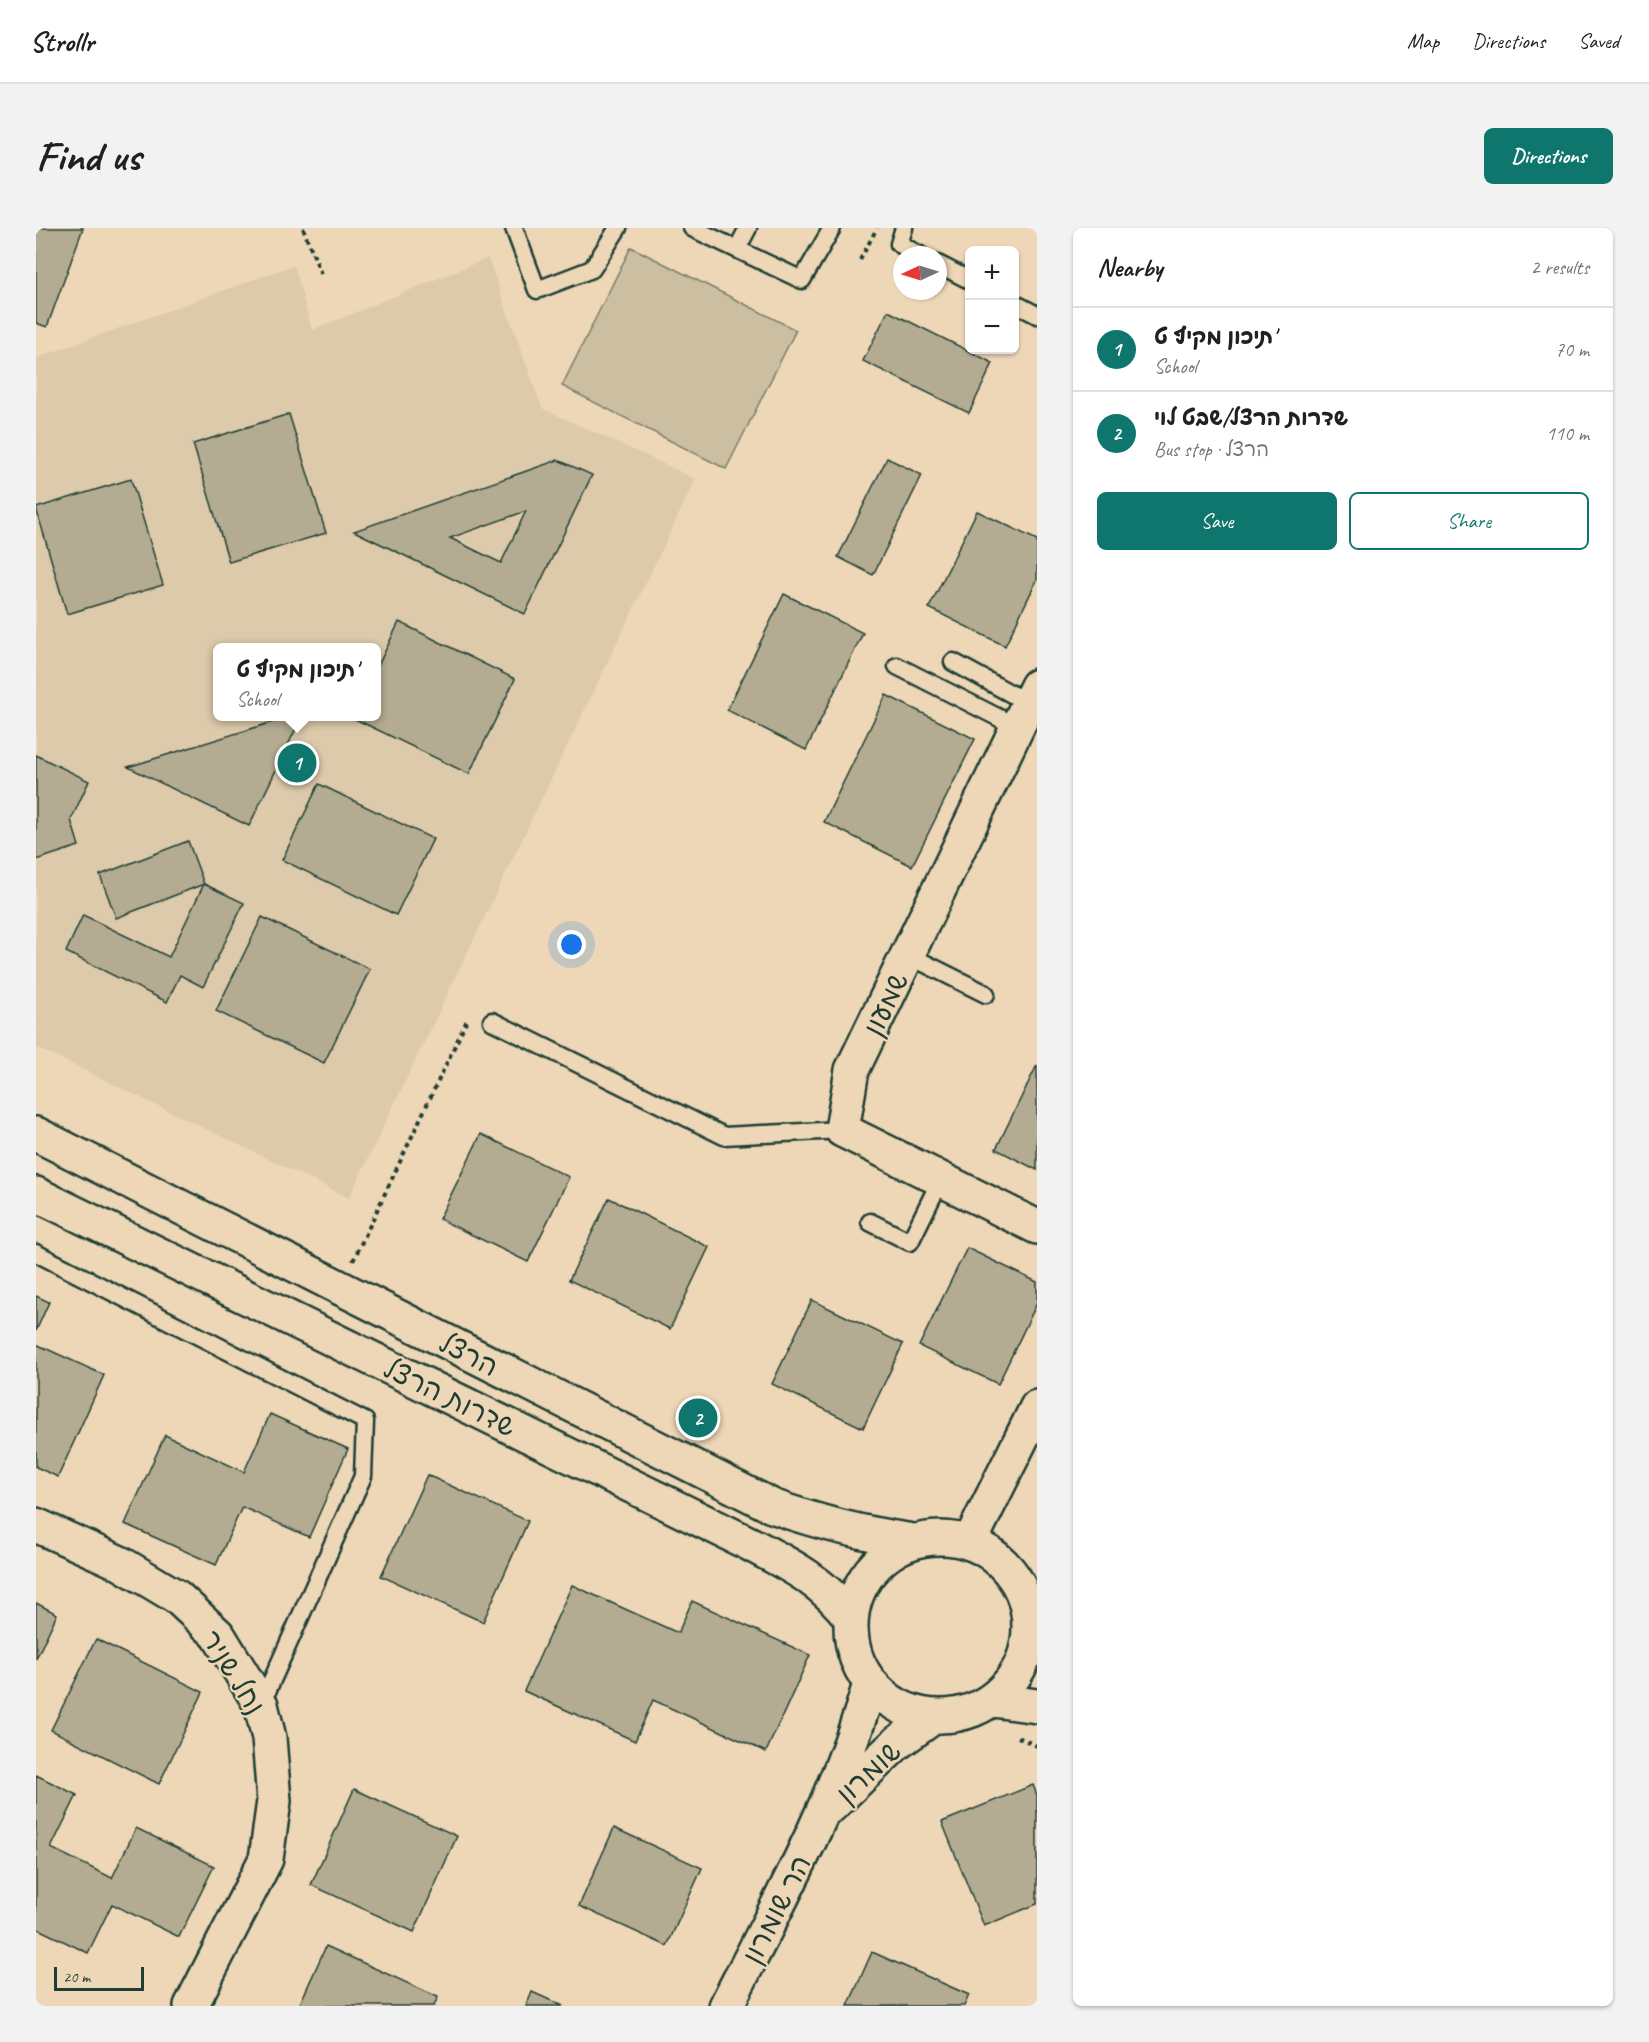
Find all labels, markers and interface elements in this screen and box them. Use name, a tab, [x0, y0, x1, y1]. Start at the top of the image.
text: Strollr	[30, 24, 94, 59]
text: Map	[1407, 28, 1439, 54]
text: Directions	[1472, 28, 1545, 54]
text: Saved	[1578, 28, 1619, 54]
button: Directions	[1484, 128, 1613, 184]
text: Find us	[36, 130, 141, 183]
north arrow	[893, 246, 947, 300]
map controls	[965, 246, 1019, 354]
button: +	[965, 246, 1019, 300]
text: Nearby	[1097, 251, 1162, 284]
text: 2 results	[1530, 255, 1589, 280]
button: −	[965, 300, 1019, 354]
text: תיכון מקיף ט'	[1154, 323, 1276, 351]
text: 1	[1112, 337, 1121, 362]
text: 70 m	[1555, 337, 1589, 362]
text: School	[1154, 354, 1197, 379]
text: שדרות הרצל/שבט לוי	[1154, 404, 1348, 432]
text: 2	[1112, 421, 1121, 446]
text: 110 m	[1546, 421, 1589, 446]
text: Bus stop · הרצל	[1154, 437, 1269, 462]
button: Save	[1097, 492, 1337, 550]
button: Share	[1349, 492, 1589, 550]
popup	[213, 643, 381, 721]
text: תיכון מקיף ט'	[236, 656, 358, 684]
text: School	[236, 687, 279, 712]
pin: 1	[278, 740, 316, 786]
your location	[557, 930, 586, 959]
street label: שמעון	[855, 967, 916, 1042]
street label: הרצל	[433, 1325, 504, 1384]
street label: שדרות הרצל	[378, 1350, 522, 1444]
pin: 2	[678, 1396, 718, 1440]
street label: נחל שניר	[194, 1623, 273, 1721]
street label: שומרון	[829, 1734, 908, 1811]
street label: הר שומרון	[734, 1849, 819, 1969]
scale bar	[54, 1964, 144, 1992]
text: 20 m	[63, 1967, 90, 1987]

